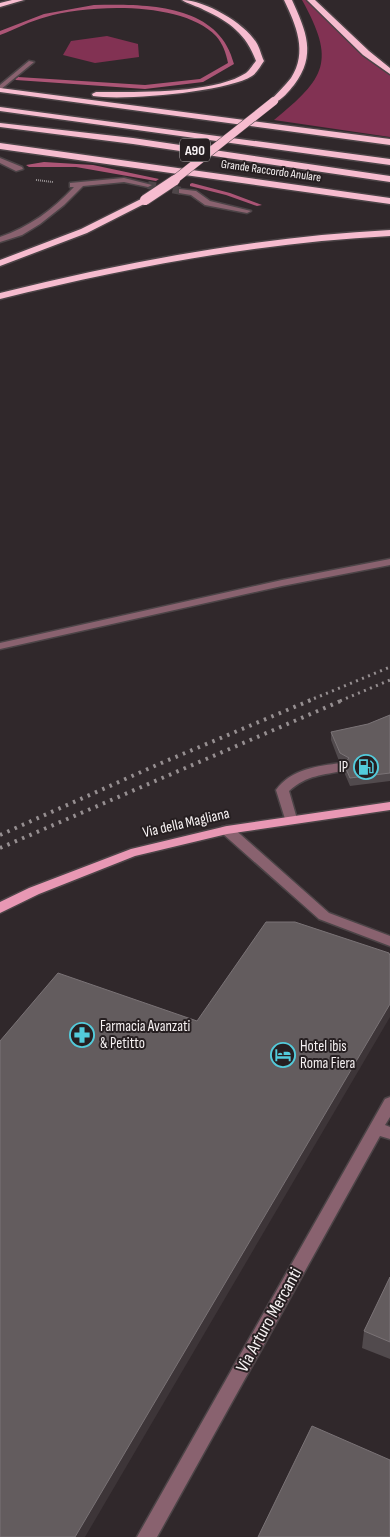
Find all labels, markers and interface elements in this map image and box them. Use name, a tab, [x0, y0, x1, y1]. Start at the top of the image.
road number: A90	[180, 138, 210, 162]
street label: Grande Raccordo Anulare	[220, 157, 322, 185]
fuel station icon: IP	[353, 754, 379, 780]
place label: IP	[339, 758, 348, 777]
street label: Via della Magliana	[141, 804, 231, 842]
place label: Farmacia Avanzati & Petitto	[100, 1017, 191, 1053]
pharmacy icon: Farmacia Avanzati & Petitto	[69, 1022, 95, 1048]
place label: Hotel ibis Roma Fiera	[300, 1037, 356, 1073]
hotel icon: Hotel ibis Roma Fiera	[270, 1042, 296, 1068]
street label: Via Arturo Mercanti	[232, 1264, 306, 1376]

